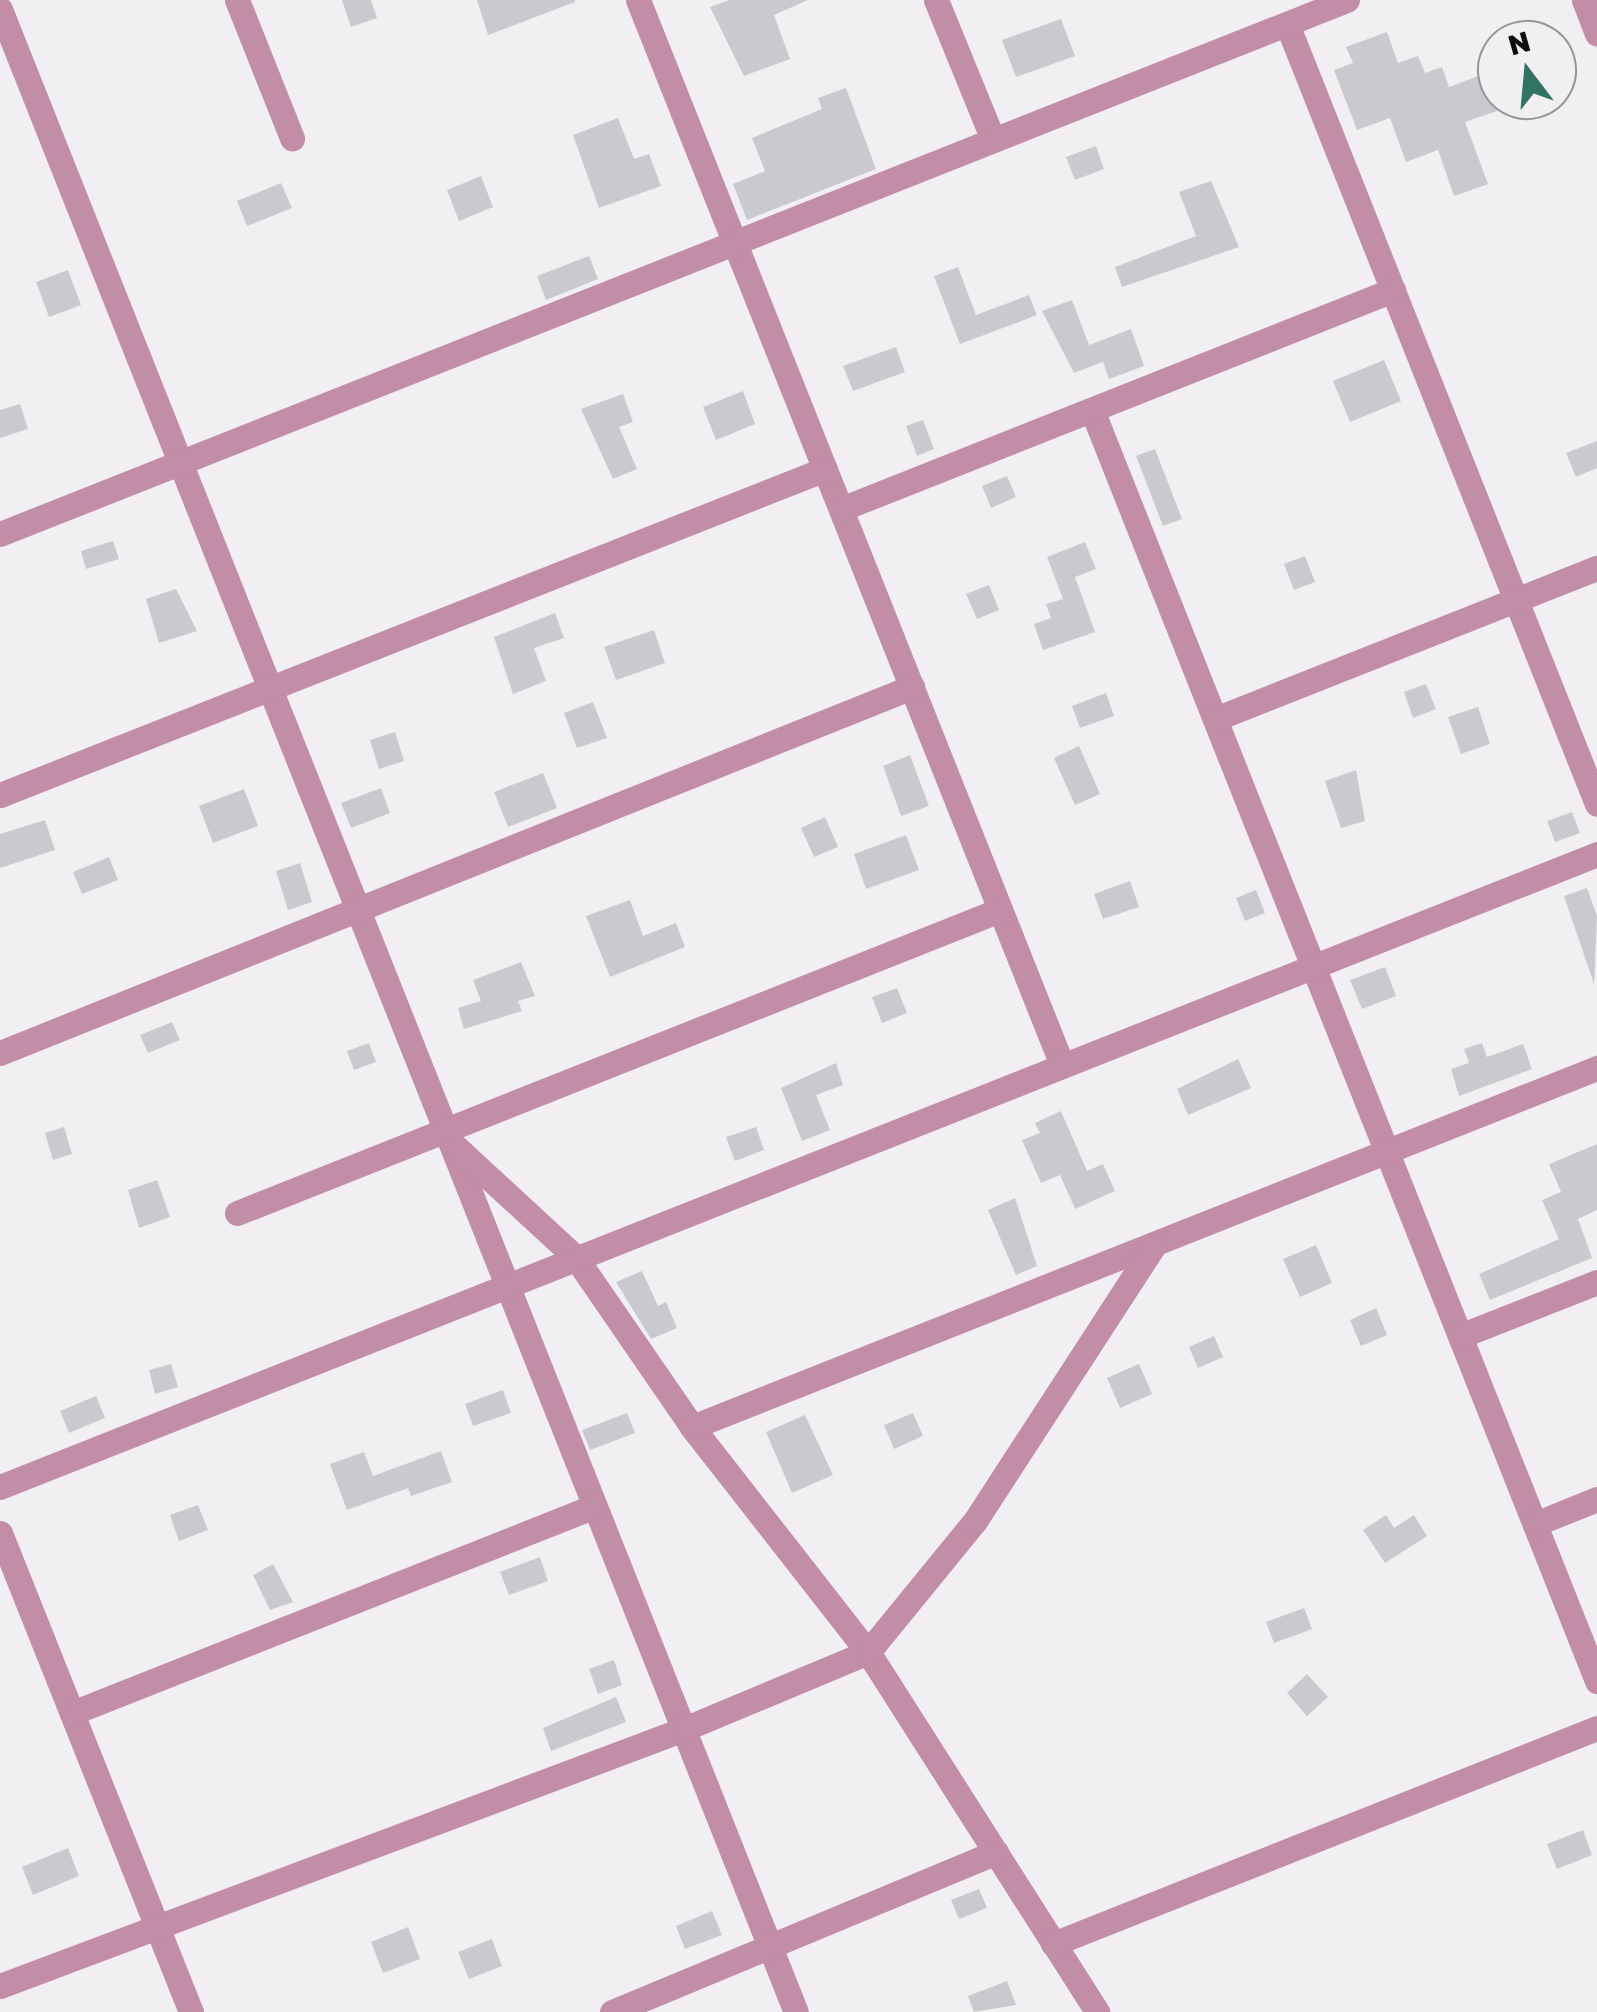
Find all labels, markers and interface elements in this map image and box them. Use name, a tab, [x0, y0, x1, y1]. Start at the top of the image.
north arrow	[1477, 20, 1577, 120]
text: N	[1504, 24, 1534, 61]

